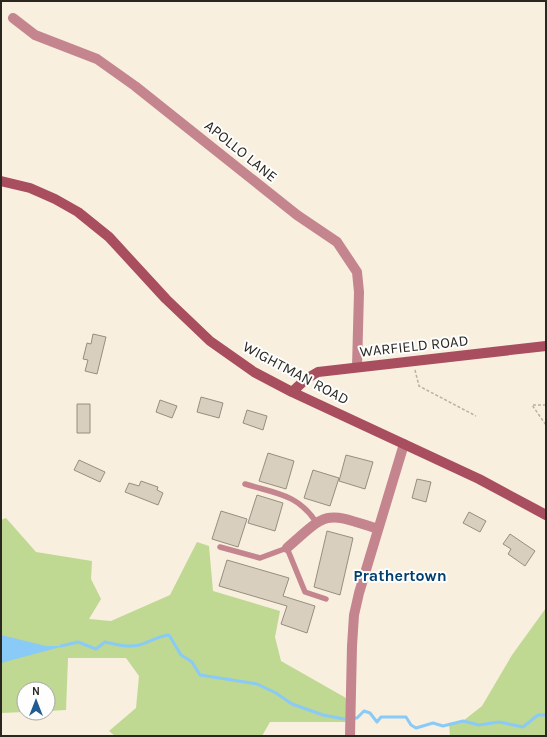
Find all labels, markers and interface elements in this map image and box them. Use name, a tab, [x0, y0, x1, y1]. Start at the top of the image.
street label: APOLLO LANE	[201, 116, 281, 186]
street label: WARFIELD ROAD	[359, 331, 469, 361]
street label: WIGHTMAN ROAD	[240, 338, 352, 408]
district label: Prathertown	[353, 566, 447, 585]
north arrow	[16, 681, 56, 721]
text: N	[32, 685, 40, 698]

